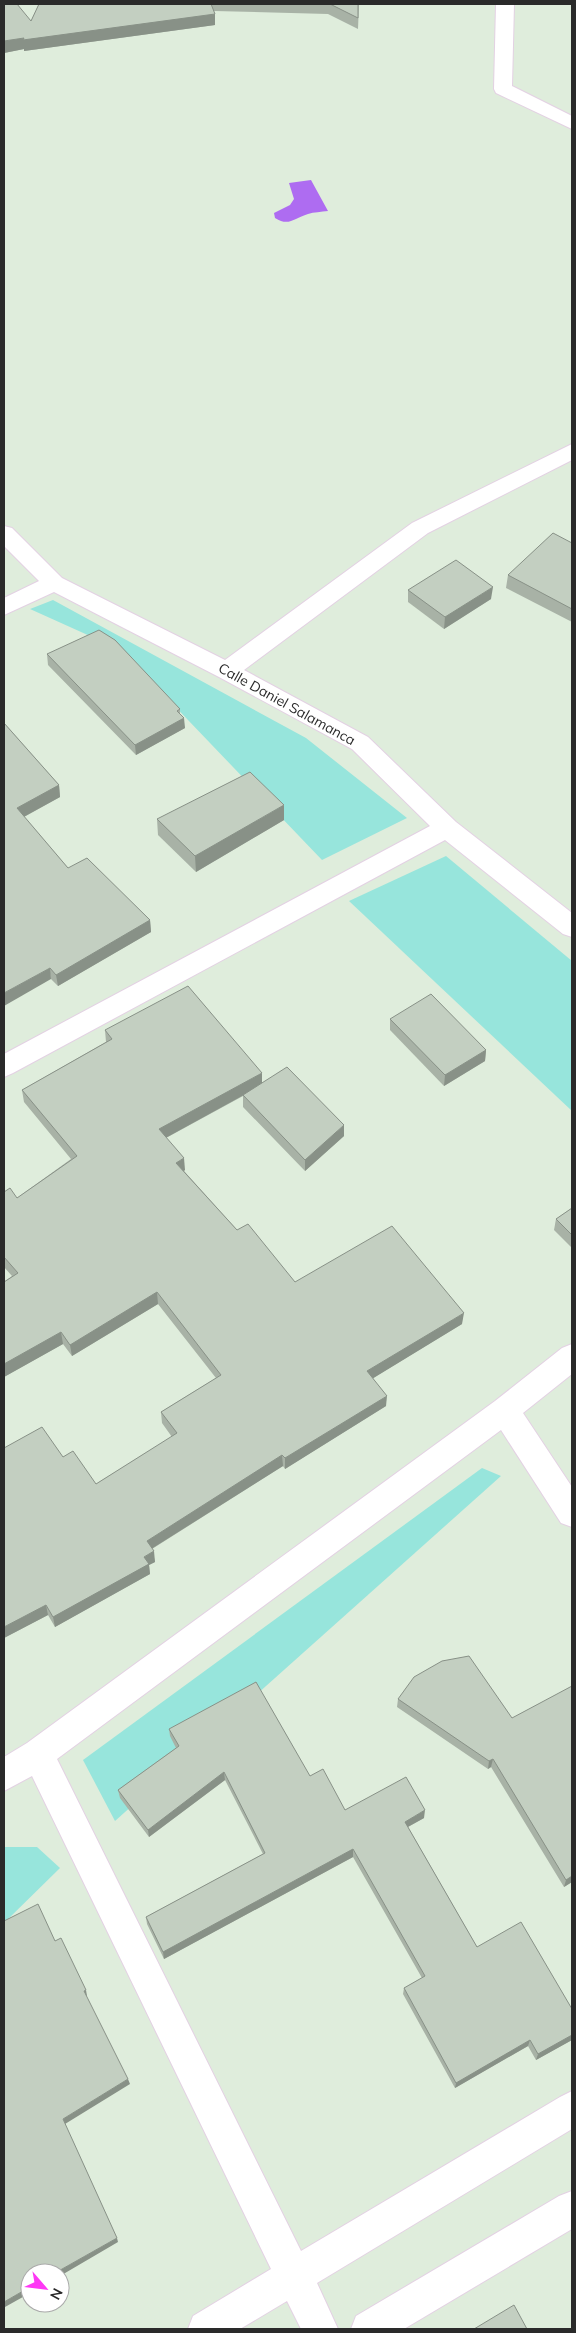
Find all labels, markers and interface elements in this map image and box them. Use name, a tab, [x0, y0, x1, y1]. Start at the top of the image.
street label: Calle Daniel Salamanca	[215, 659, 359, 749]
north arrow	[20, 2263, 70, 2313]
text: N	[46, 2285, 67, 2303]

